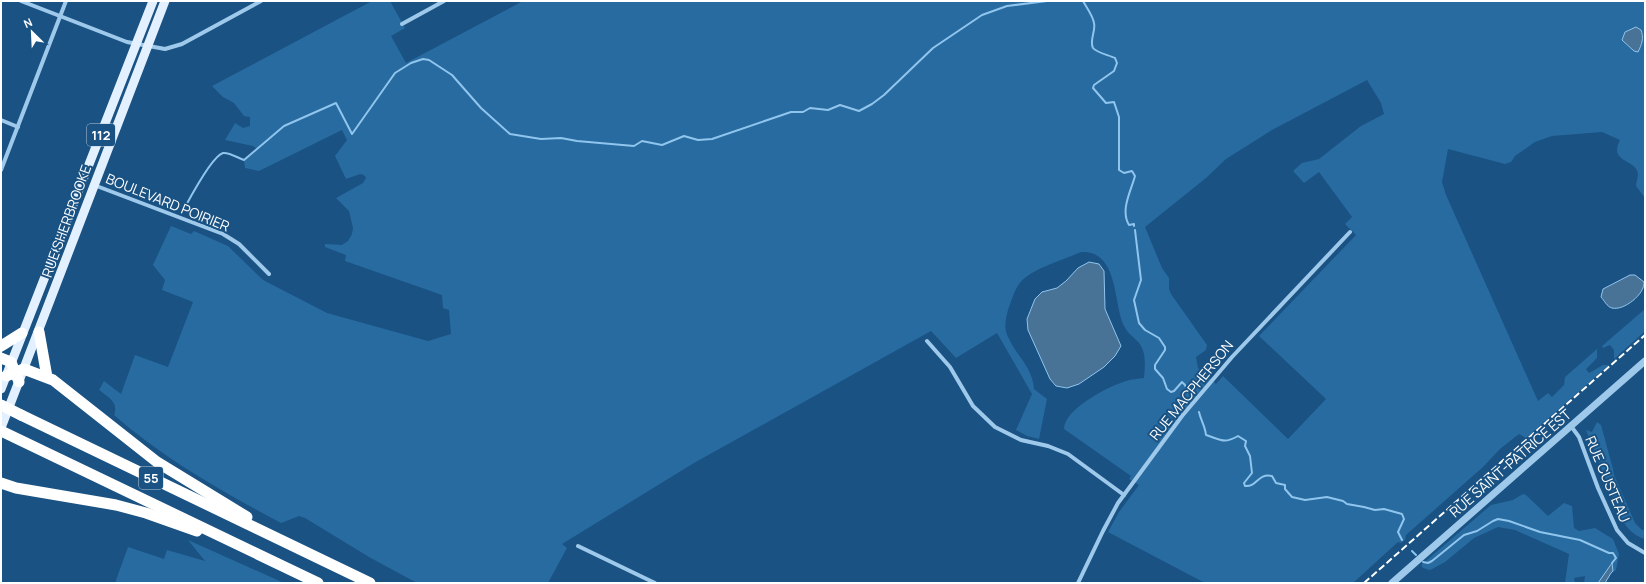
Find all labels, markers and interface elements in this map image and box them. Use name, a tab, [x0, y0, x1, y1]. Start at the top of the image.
north arrow	[12, 12, 52, 52]
text: N	[21, 14, 34, 31]
road number: 112	[87, 124, 115, 146]
street label: RUE SHERBROOKE	[37, 162, 95, 280]
street label: BOULEVARD POIRIER	[103, 169, 233, 236]
street label: RUE MACPHERSON	[1145, 336, 1237, 444]
street label: RUE SAINT-PATRICE EST	[1445, 404, 1575, 521]
street label: RUE CUSTEAU	[1581, 433, 1635, 525]
road number: 55	[139, 467, 163, 489]

